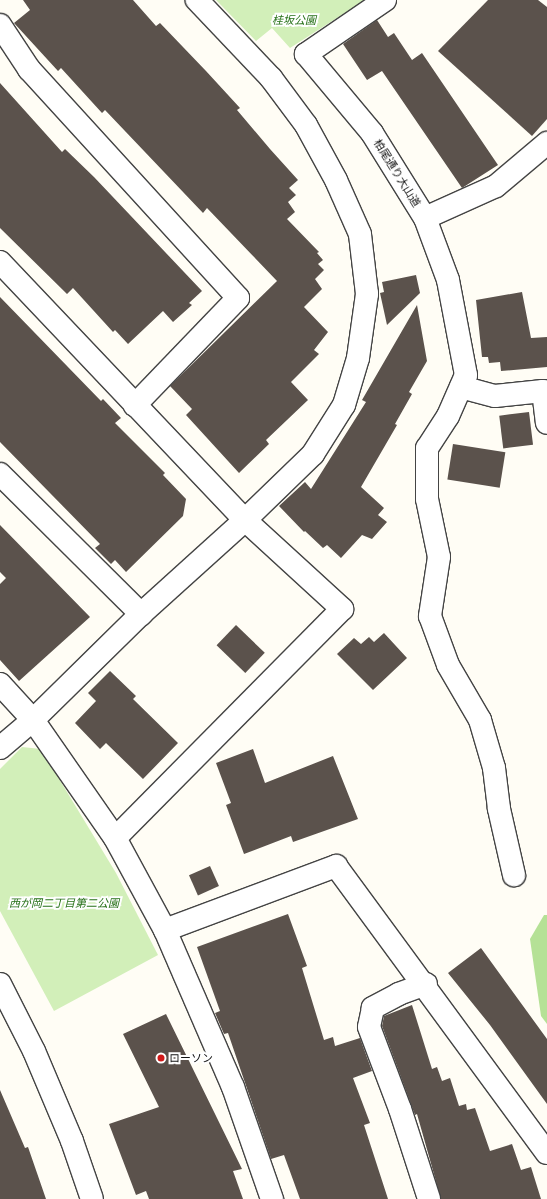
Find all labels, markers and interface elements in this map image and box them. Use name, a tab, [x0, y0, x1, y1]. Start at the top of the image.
park label: 桂坂公園	[272, 13, 316, 27]
street label: 柏尾通り大山道	[371, 137, 423, 209]
park label: 西が岡二丁目第二公園	[9, 896, 119, 910]
place label: ローソン	[169, 1051, 213, 1065]
marker: ローソン	[156, 1053, 166, 1063]

